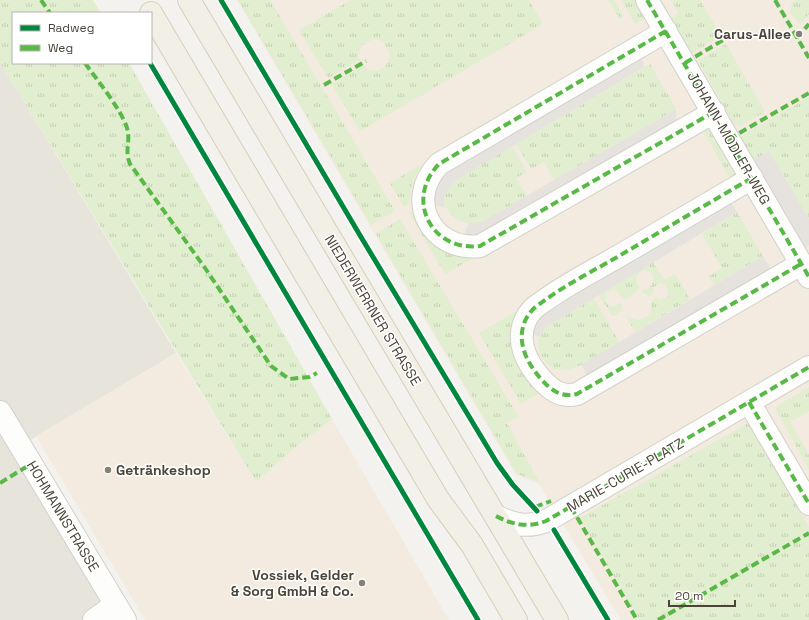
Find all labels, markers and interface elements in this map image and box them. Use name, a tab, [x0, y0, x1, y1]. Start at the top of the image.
legend	[12, 12, 152, 64]
text: Radweg	[48, 20, 94, 36]
place label: Carus-Allee	[714, 25, 791, 43]
marker: Carus-Allee	[794, 29, 804, 39]
text: Weg	[48, 40, 73, 56]
street label: JOHANN-MODLER-WEG	[684, 68, 774, 208]
street label: NIEDERWERRNER STRASSE	[321, 231, 425, 389]
street label: MARIE-CURIE-PLATZ	[563, 434, 687, 516]
street label: HOHMANNSTRASSE	[23, 457, 103, 575]
place label: Getränkeshop	[116, 461, 211, 479]
marker: Getränkeshop	[103, 465, 113, 475]
place label: Vossiek, Gelder & Sorg GmbH & Co.	[231, 566, 354, 600]
marker: Vossiek, Gelder & Sorg GmbH & Co.	[357, 578, 367, 588]
scale bar	[669, 582, 735, 608]
text: 20 m	[675, 588, 703, 604]

